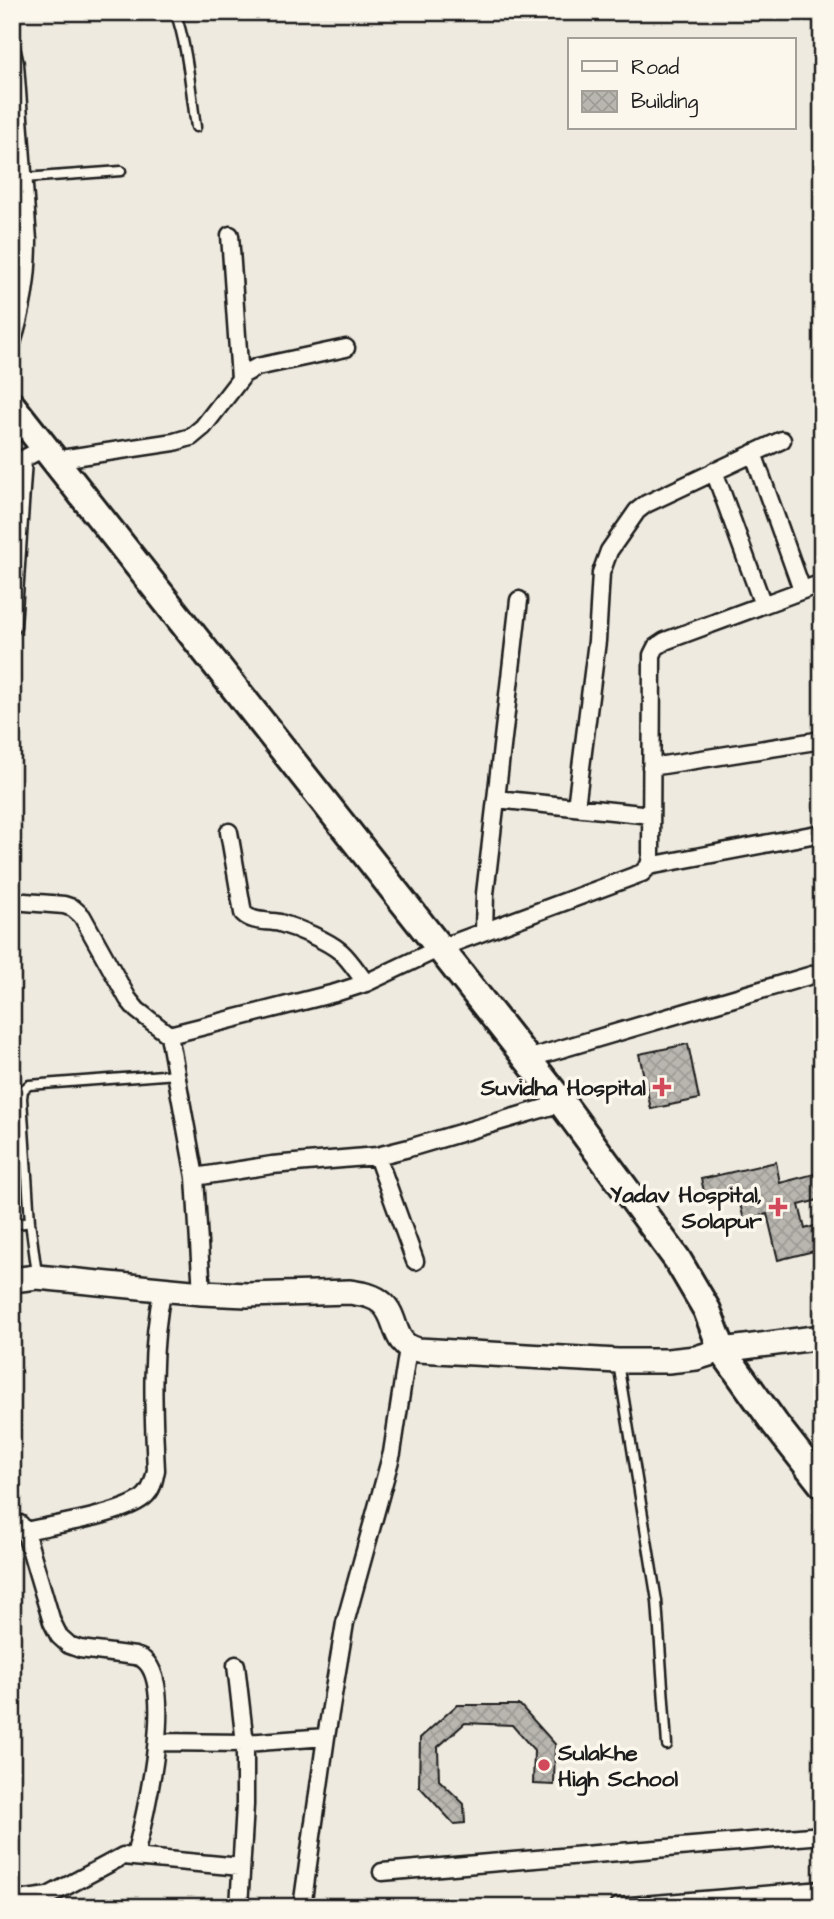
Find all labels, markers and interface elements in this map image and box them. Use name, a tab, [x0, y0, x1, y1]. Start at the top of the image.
legend	[568, 38, 796, 130]
text: Road	[631, 53, 679, 82]
text: Building	[631, 87, 699, 118]
place label: Suvidha Hospital	[480, 1072, 646, 1104]
marker: Suvidha Hospital	[652, 1077, 672, 1097]
place label: Yadav Hospital, Solapur	[610, 1179, 762, 1237]
marker: Yadav Hospital, Solapur	[768, 1197, 788, 1217]
place label: Sulakhe High School	[557, 1737, 678, 1796]
marker: Sulakhe High School	[536, 1757, 552, 1773]

